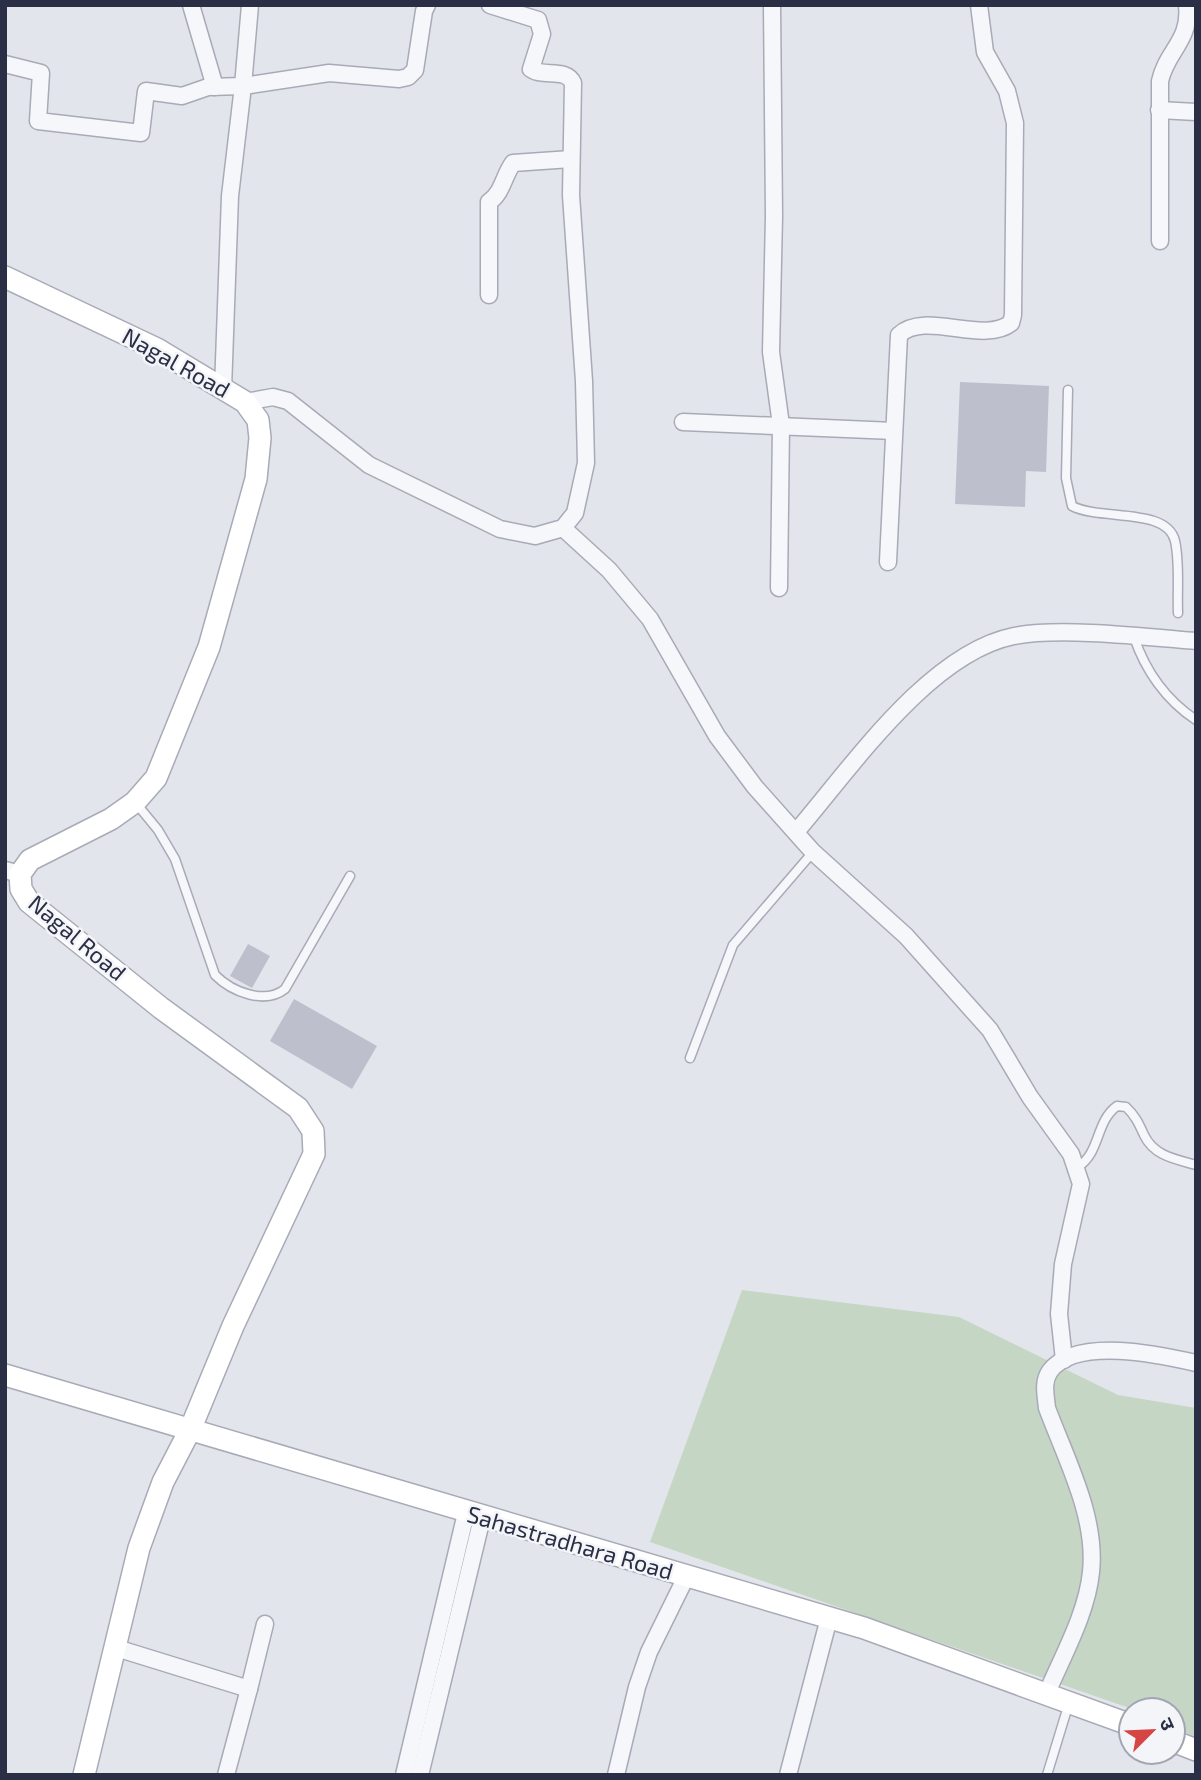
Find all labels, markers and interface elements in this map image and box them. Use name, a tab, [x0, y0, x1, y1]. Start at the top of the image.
street label: Nagal Road	[118, 321, 235, 403]
street label: Nagal Road	[23, 888, 132, 986]
street label: Sahastradhara Road	[464, 1499, 676, 1585]
north arrow	[1117, 1696, 1187, 1766]
text: उ	[1155, 1714, 1181, 1734]

